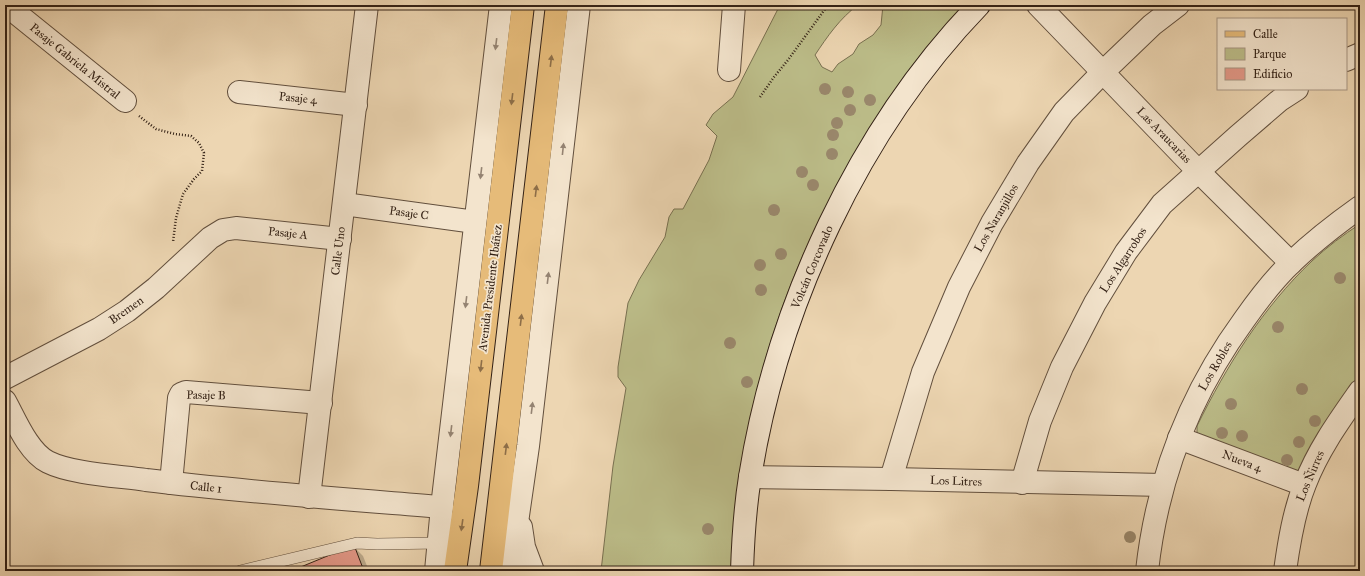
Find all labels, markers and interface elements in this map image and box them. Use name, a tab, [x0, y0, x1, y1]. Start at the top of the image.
legend	[1217, 18, 1347, 90]
street label: Pasaje Gabriela Mistral	[27, 20, 124, 102]
text: Calle	[1253, 27, 1278, 41]
one-way arrow	[493, 38, 499, 50]
text: Parque	[1253, 47, 1286, 62]
one-way arrow	[547, 55, 554, 67]
text: Edificio	[1253, 67, 1292, 81]
street label: Pasaje 4	[278, 89, 318, 107]
one-way arrow	[509, 93, 516, 105]
street label: Las Araucarias	[1134, 104, 1194, 166]
one-way arrow	[560, 143, 566, 155]
one-way arrow	[478, 167, 484, 179]
street label: Los Naranjillos	[971, 182, 1021, 254]
one-way arrow	[533, 185, 539, 197]
street label: Pasaje C	[388, 203, 430, 223]
street label: Avenida Presidente Ibáñez	[475, 223, 505, 353]
street label: Volcán Corcovado	[788, 223, 836, 312]
street label: Pasaje A	[268, 224, 308, 242]
street label: Los Algarrobos	[1097, 225, 1150, 296]
street label: Calle Uno	[328, 226, 348, 276]
one-way arrow	[544, 272, 551, 284]
street label: Bremen	[106, 293, 146, 327]
one-way arrow	[463, 296, 469, 308]
one-way arrow	[518, 314, 524, 326]
street label: Los Robles	[1195, 339, 1235, 393]
one-way arrow	[478, 360, 484, 372]
street label: Pasaje B	[186, 388, 226, 402]
one-way arrow	[529, 401, 535, 414]
one-way arrow	[448, 425, 454, 437]
one-way arrow	[503, 443, 509, 455]
street label: Nueva 4	[1220, 447, 1264, 475]
street label: Los Ñirres	[1292, 448, 1327, 503]
street label: Los Litres	[930, 473, 982, 489]
street label: Calle 1	[189, 478, 223, 496]
one-way arrow	[459, 519, 465, 531]

